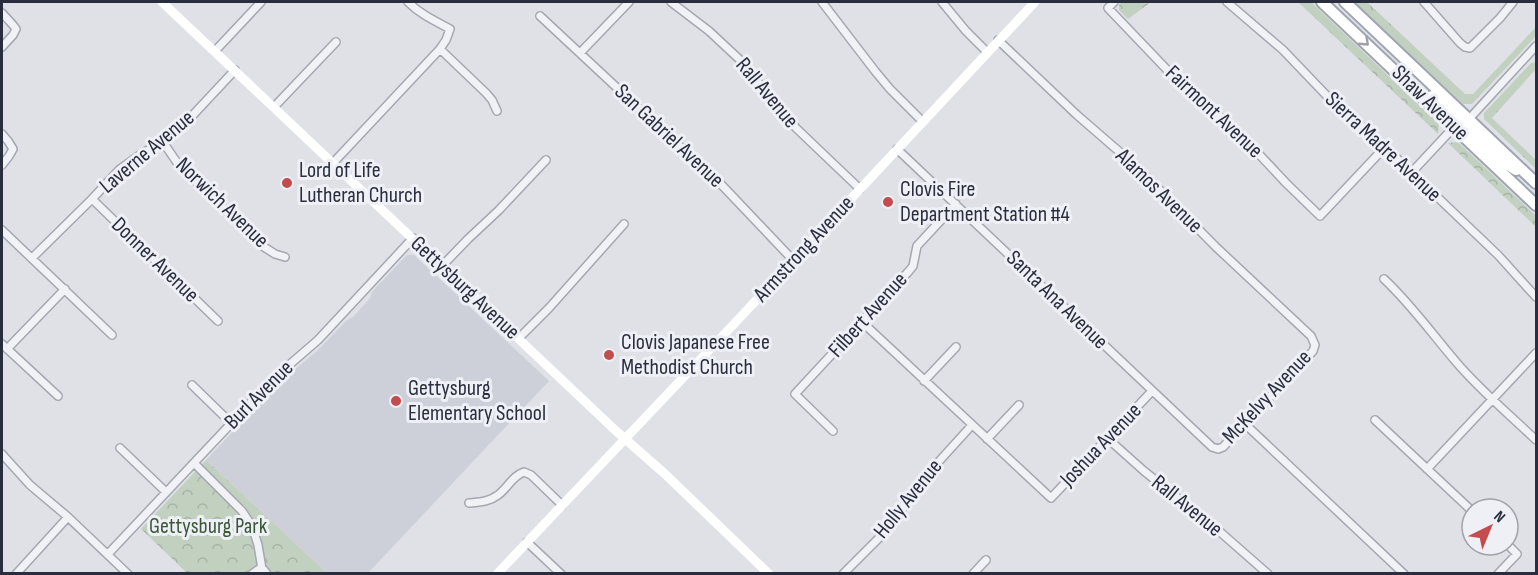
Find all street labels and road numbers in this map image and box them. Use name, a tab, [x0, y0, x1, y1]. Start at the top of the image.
street label: Rall Avenue	[730, 52, 804, 134]
street label: Fairmont Avenue	[1160, 60, 1268, 164]
street label: Shaw Avenue	[1386, 60, 1474, 146]
street label: San Gabriel Avenue	[609, 78, 729, 194]
street label: Sierra Madre Avenue	[1319, 86, 1447, 208]
street label: Laverne Avenue	[94, 105, 200, 199]
street label: Alamos Avenue	[1109, 142, 1208, 239]
street label: Norwich Avenue	[170, 152, 274, 254]
street label: Armstrong Avenue	[747, 190, 860, 308]
street label: Donner Avenue	[106, 212, 204, 308]
street label: Gettysburg Avenue	[405, 230, 525, 346]
street label: Santa Ana Avenue	[1000, 245, 1114, 355]
street label: Filbert Avenue	[823, 267, 913, 363]
street label: McKelvy Avenue	[1217, 344, 1317, 450]
street label: Burl Avenue	[219, 355, 299, 435]
street label: Joshua Avenue	[1054, 398, 1148, 493]
street label: Holly Avenue	[868, 454, 948, 544]
street label: Rall Avenue	[1146, 469, 1228, 543]

